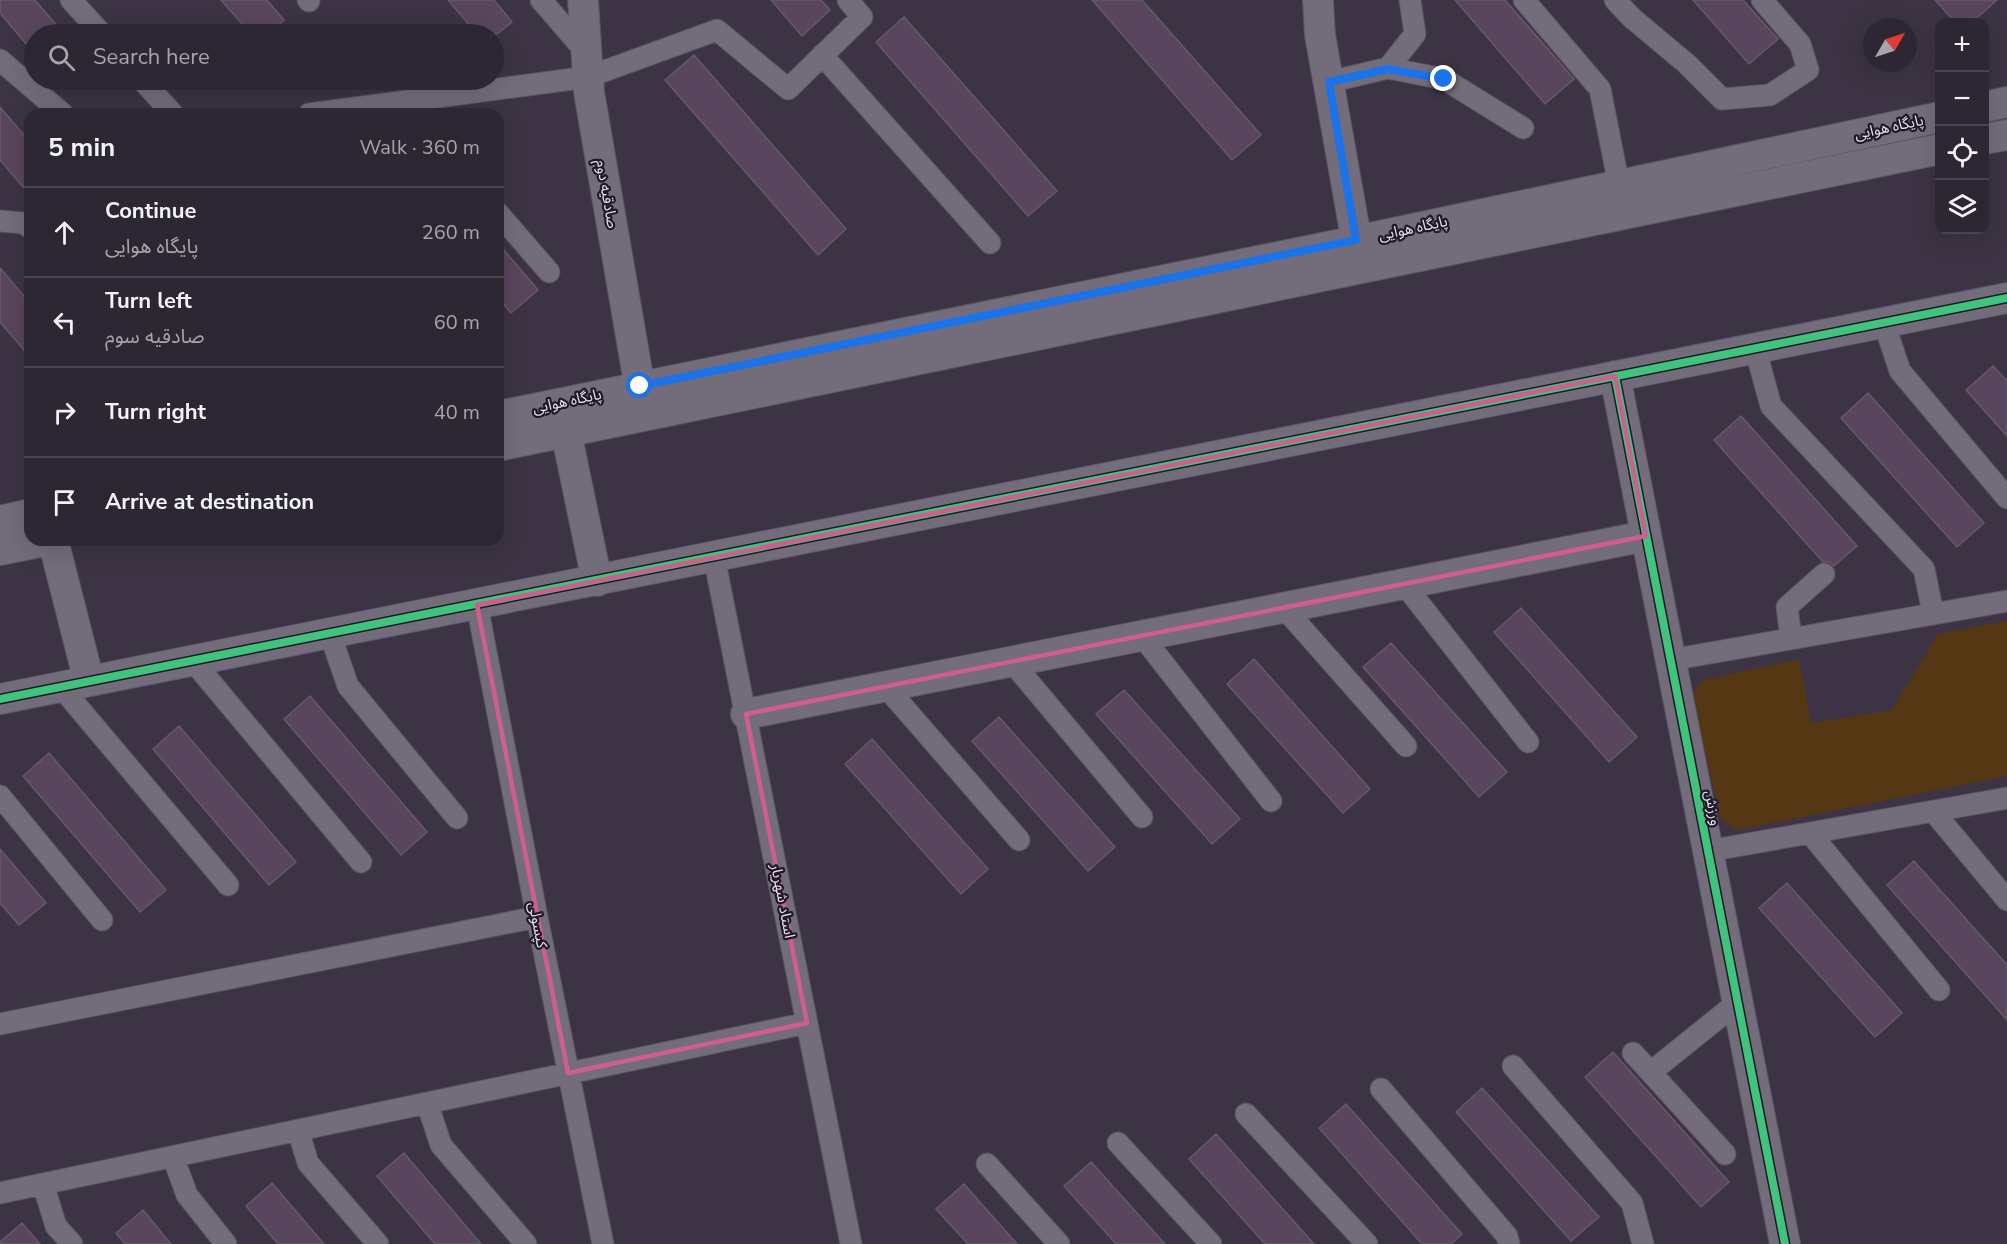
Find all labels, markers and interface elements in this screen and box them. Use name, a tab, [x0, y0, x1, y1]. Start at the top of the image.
north arrow	[1863, 18, 1917, 72]
map controls	[1935, 18, 1989, 234]
button: +	[1935, 18, 1989, 72]
search box	[24, 24, 504, 90]
icon: search	[45, 41, 78, 74]
text: Search here	[93, 42, 210, 72]
route end	[1430, 65, 1456, 91]
button: −	[1935, 72, 1989, 126]
street label: پایگاه هوایی	[1853, 110, 1925, 144]
button: locate	[1935, 126, 1989, 180]
text: 5 min	[48, 130, 115, 165]
text: Walk · 360 m	[360, 134, 480, 161]
street label: صادقیه دوم	[590, 158, 623, 230]
button: layers	[1935, 180, 1989, 234]
text: Continue	[105, 196, 196, 226]
street label: پایگاه هوایی	[1377, 211, 1449, 245]
icon: ahead	[48, 216, 81, 249]
text: 260 m	[422, 219, 480, 246]
text: پایگاه هوایی	[105, 233, 198, 260]
text: Turn left	[105, 286, 192, 316]
icon: left	[48, 306, 81, 339]
text: 60 m	[434, 309, 480, 336]
text: صادقیه سوم	[105, 323, 204, 350]
route start	[626, 372, 652, 398]
street label: پایگاه هوایی	[531, 384, 603, 418]
icon: right	[48, 396, 81, 429]
text: Turn right	[105, 397, 206, 427]
text: 40 m	[434, 399, 480, 426]
icon: arrive	[48, 486, 81, 519]
text: Arrive at destination	[105, 487, 314, 517]
street label: ورزش	[1700, 789, 1726, 827]
street label: استاد شهریار	[766, 861, 800, 940]
street label: کپسولی	[524, 900, 552, 951]

